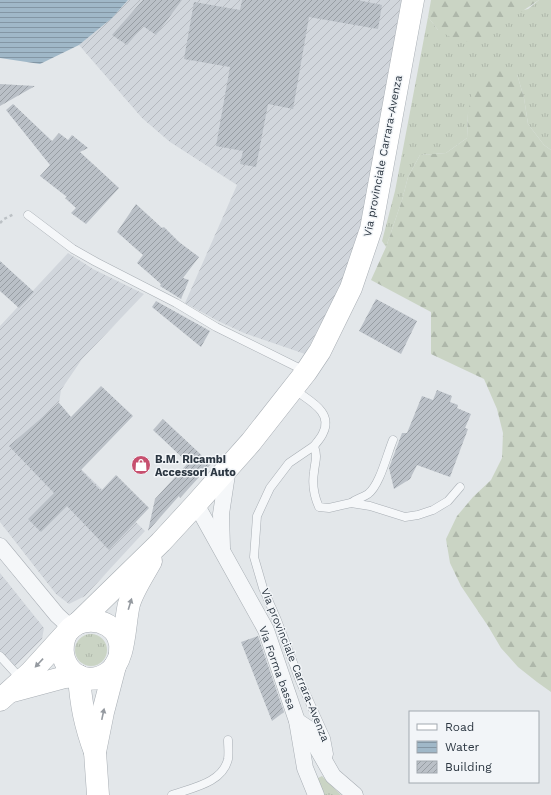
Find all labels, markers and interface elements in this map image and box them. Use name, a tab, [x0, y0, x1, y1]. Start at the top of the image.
street label: Via provinciale Carrara-Avenza	[361, 74, 405, 238]
place label: B.M. Ricambi Accessori Auto	[155, 453, 236, 479]
shop icon: B.M. Ricambi Accessori Auto	[130, 454, 152, 476]
street label: Via provinciale Carrara-Avenza	[258, 586, 332, 744]
one-way arrow	[127, 598, 133, 610]
street label: Via Forma bassa	[256, 624, 298, 712]
one-way arrow	[35, 658, 44, 668]
one-way arrow	[100, 708, 106, 720]
legend	[409, 711, 539, 783]
text: Road	[445, 720, 474, 734]
text: Water	[445, 740, 480, 754]
text: Building	[445, 760, 492, 774]

